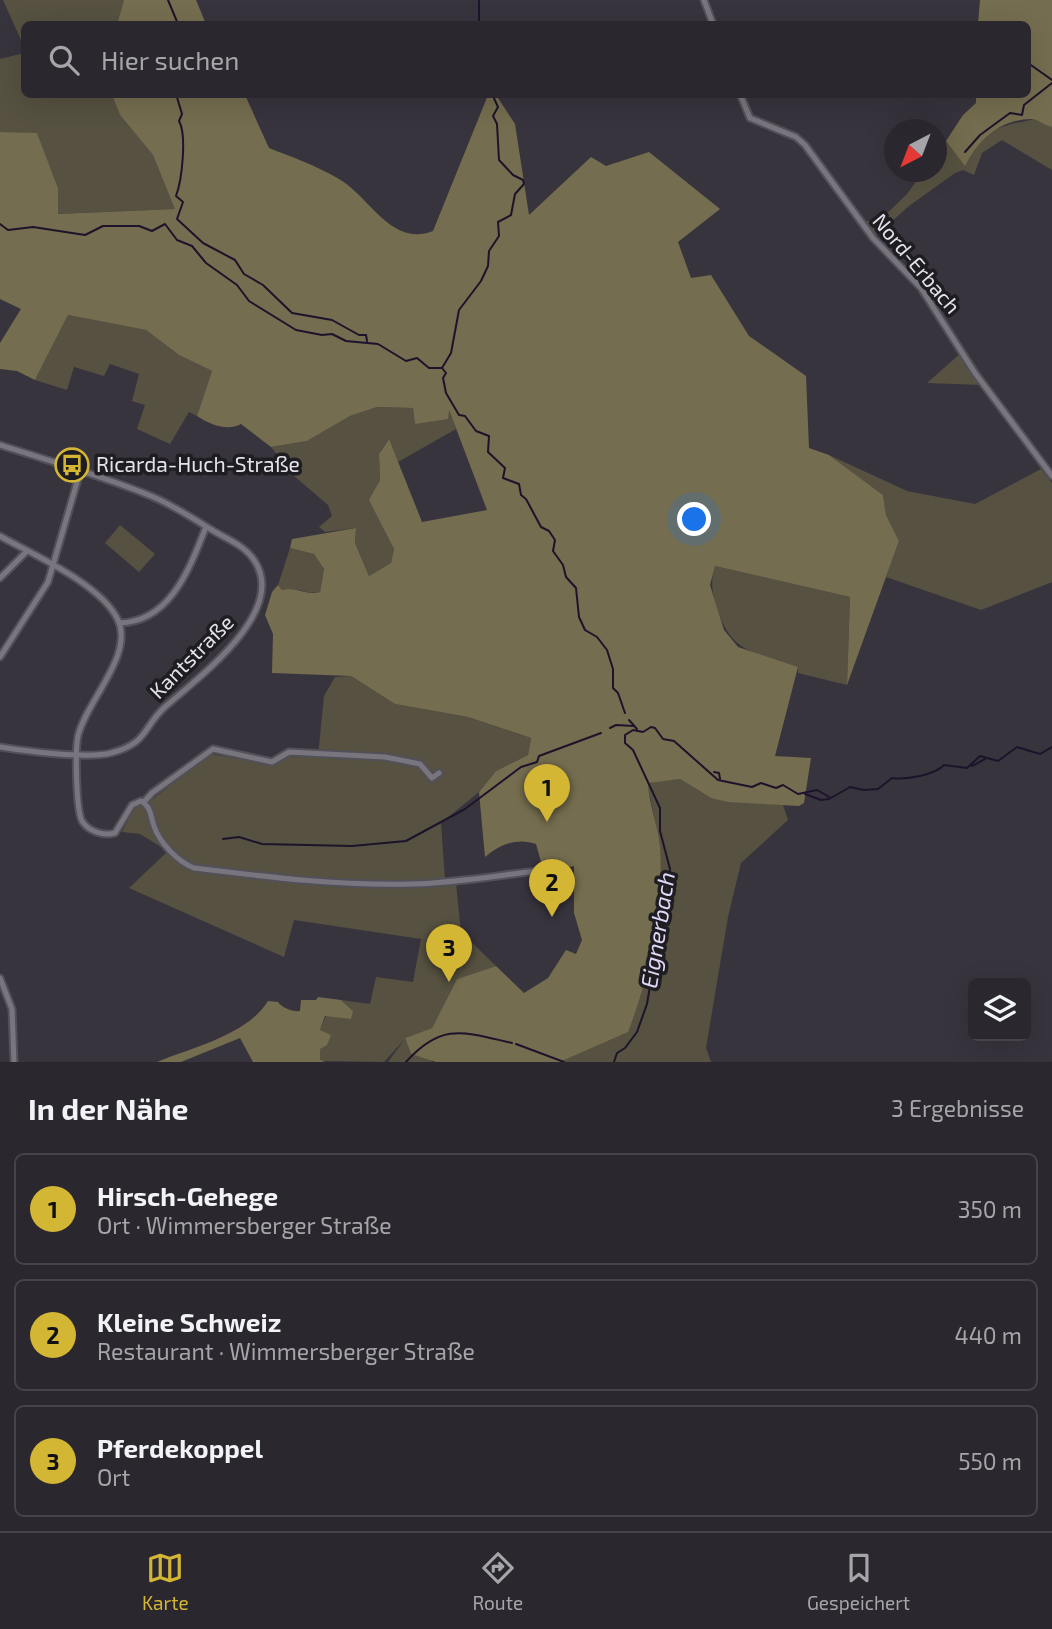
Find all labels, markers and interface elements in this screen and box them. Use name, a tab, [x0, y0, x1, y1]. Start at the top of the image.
search box	[21, 21, 1031, 98]
icon: search	[45, 41, 83, 79]
text: Hier suchen	[101, 44, 239, 75]
north arrow	[884, 119, 947, 182]
street label: Nord-Erbach	[868, 208, 966, 318]
bus stop icon: Ricarda-Huch-Straße	[53, 446, 91, 484]
place label: Ricarda-Huch-Straße	[96, 451, 300, 476]
your location	[677, 502, 711, 536]
street label: Kantstraße	[144, 609, 238, 703]
pin: 1	[524, 764, 570, 822]
pin: 2	[529, 859, 575, 917]
water label: Eignerbach	[634, 870, 680, 990]
pin: 3	[426, 924, 472, 982]
map controls	[968, 978, 1031, 1041]
button: layers	[968, 978, 1031, 1041]
text: In der Nähe	[28, 1090, 189, 1126]
text: 3 Ergebnisse	[891, 1094, 1024, 1122]
text: Hirsch-Gehege	[97, 1180, 278, 1211]
text: 1	[48, 1195, 58, 1223]
text: 350 m	[958, 1195, 1022, 1223]
text: Ort · Wimmersberger Straße	[97, 1211, 392, 1239]
text: Kleine Schweiz	[97, 1306, 281, 1337]
text: 2	[46, 1321, 60, 1349]
text: 440 m	[955, 1321, 1022, 1349]
text: Restaurant · Wimmersberger Straße	[97, 1337, 475, 1365]
text: Pferdekoppel	[97, 1432, 263, 1463]
text: 3	[46, 1447, 60, 1475]
text: 550 m	[958, 1447, 1022, 1475]
text: Ort	[97, 1463, 130, 1491]
tab: Karte	[142, 1549, 189, 1614]
tab: Route	[472, 1549, 523, 1614]
tab: Gespeichert	[807, 1549, 910, 1614]

